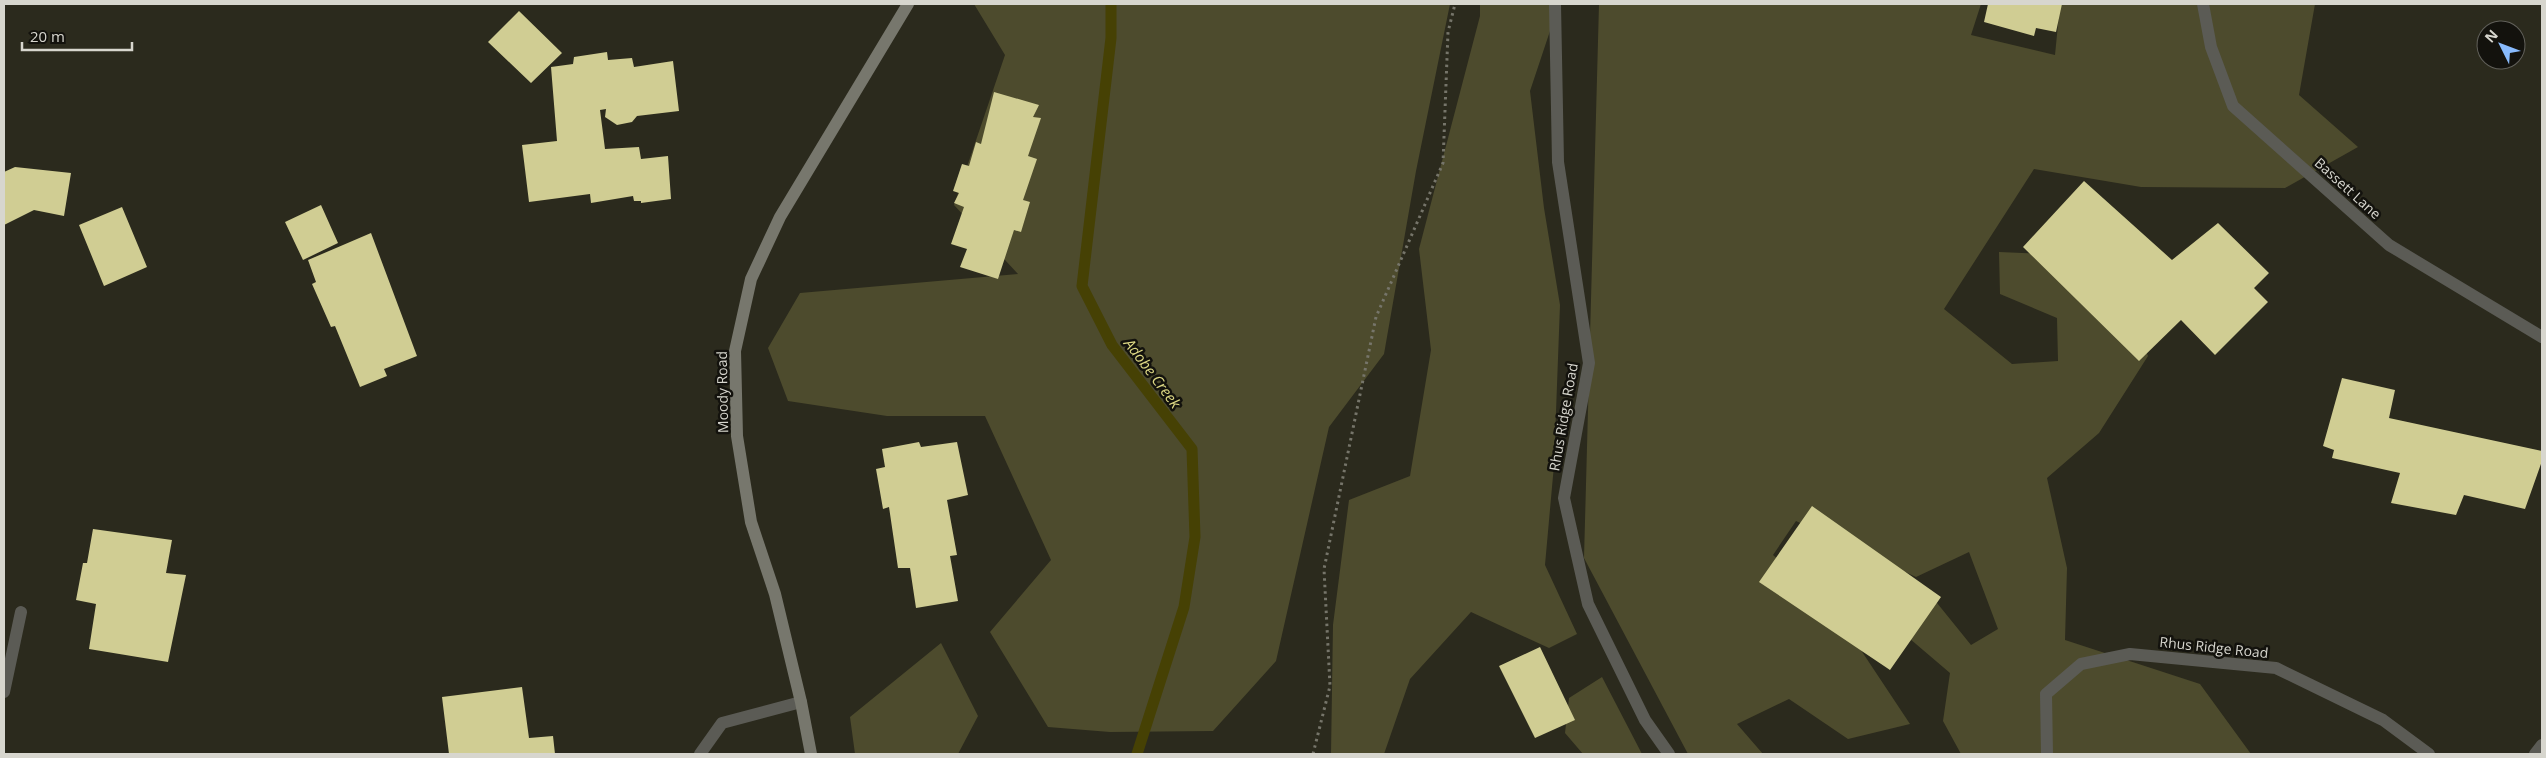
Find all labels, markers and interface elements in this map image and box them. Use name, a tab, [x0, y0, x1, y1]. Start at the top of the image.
scale bar	[22, 20, 132, 52]
north arrow	[2476, 20, 2526, 70]
text: N	[2480, 25, 2502, 47]
text: 20 m	[30, 26, 65, 46]
street label: Bassett Lane	[2311, 153, 2385, 223]
water label: Adobe Creek	[1120, 333, 1186, 413]
street label: Moody Road	[712, 351, 732, 433]
street label: Rhus Ridge Road	[1544, 361, 1582, 473]
street label: Rhus Ridge Road	[2159, 632, 2269, 662]

